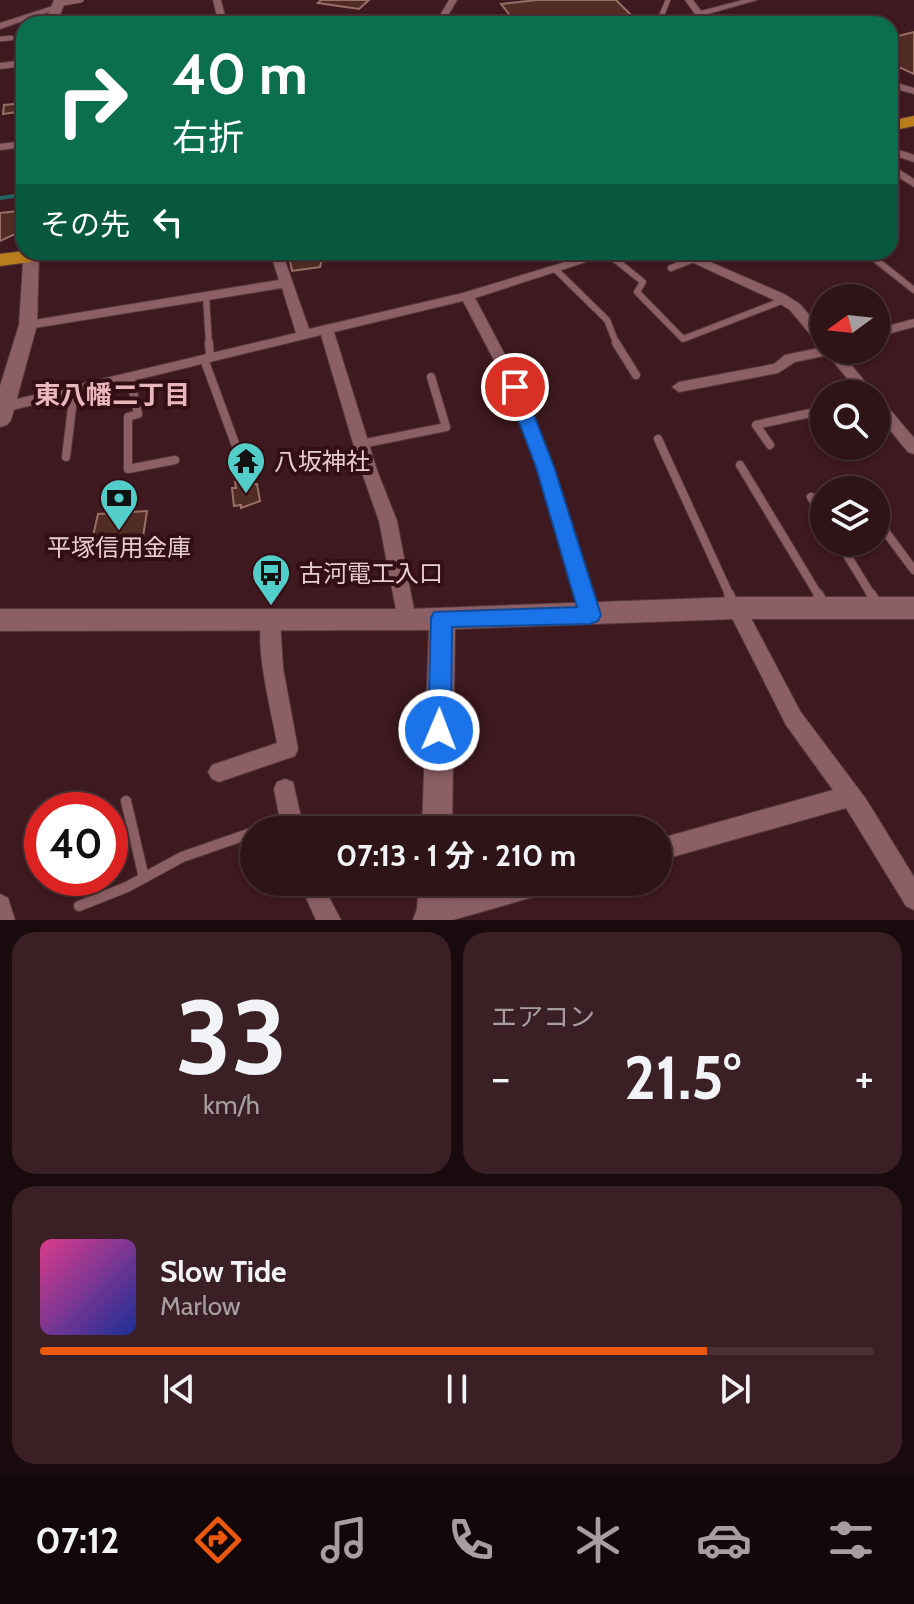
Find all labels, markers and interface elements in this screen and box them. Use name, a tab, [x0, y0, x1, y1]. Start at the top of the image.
text: 40 m	[172, 40, 308, 108]
icon: right	[40, 48, 144, 152]
text: 右折	[172, 115, 244, 159]
icon: left	[146, 200, 190, 244]
text: その先	[40, 206, 130, 243]
north arrow	[810, 284, 890, 364]
map controls	[810, 284, 890, 556]
pin	[481, 353, 549, 421]
icon: arrive	[493, 365, 537, 409]
district label: 東八幡二丁目	[34, 379, 190, 411]
button: search	[810, 380, 890, 460]
temple icon: 八坂神社	[225, 440, 267, 495]
place label: 八坂神社	[274, 447, 370, 476]
button: layers	[810, 476, 890, 556]
bank icon: 平塚信用金庫	[98, 477, 140, 532]
place label: 平塚信用金庫	[47, 533, 191, 562]
bus stop icon: 古河電工入口	[250, 552, 292, 607]
place label: 古河電工入口	[299, 559, 443, 588]
position arrow	[397, 688, 481, 772]
speed limit sign: 40	[24, 792, 128, 896]
text: 07:13 · 1 分 · 210 m	[336, 837, 576, 874]
text: 33	[175, 974, 288, 1100]
text: エアコン	[491, 1001, 595, 1033]
text: 21.5°	[624, 1041, 741, 1114]
text: −	[491, 1051, 510, 1104]
text: +	[855, 1051, 874, 1104]
text: km/h	[203, 1089, 260, 1121]
text: Slow Tide	[160, 1253, 287, 1290]
text: Marlow	[160, 1290, 241, 1322]
icon: previous	[157, 1367, 201, 1411]
icon: pause	[435, 1367, 479, 1411]
icon: next	[713, 1367, 757, 1411]
icon: directions	[190, 1512, 246, 1568]
icon: music	[316, 1512, 372, 1568]
icon: phone	[443, 1512, 499, 1568]
icon: climate	[570, 1512, 626, 1568]
icon: car	[696, 1512, 752, 1568]
icon: filters	[823, 1512, 879, 1568]
text: 07:12	[35, 1518, 119, 1562]

